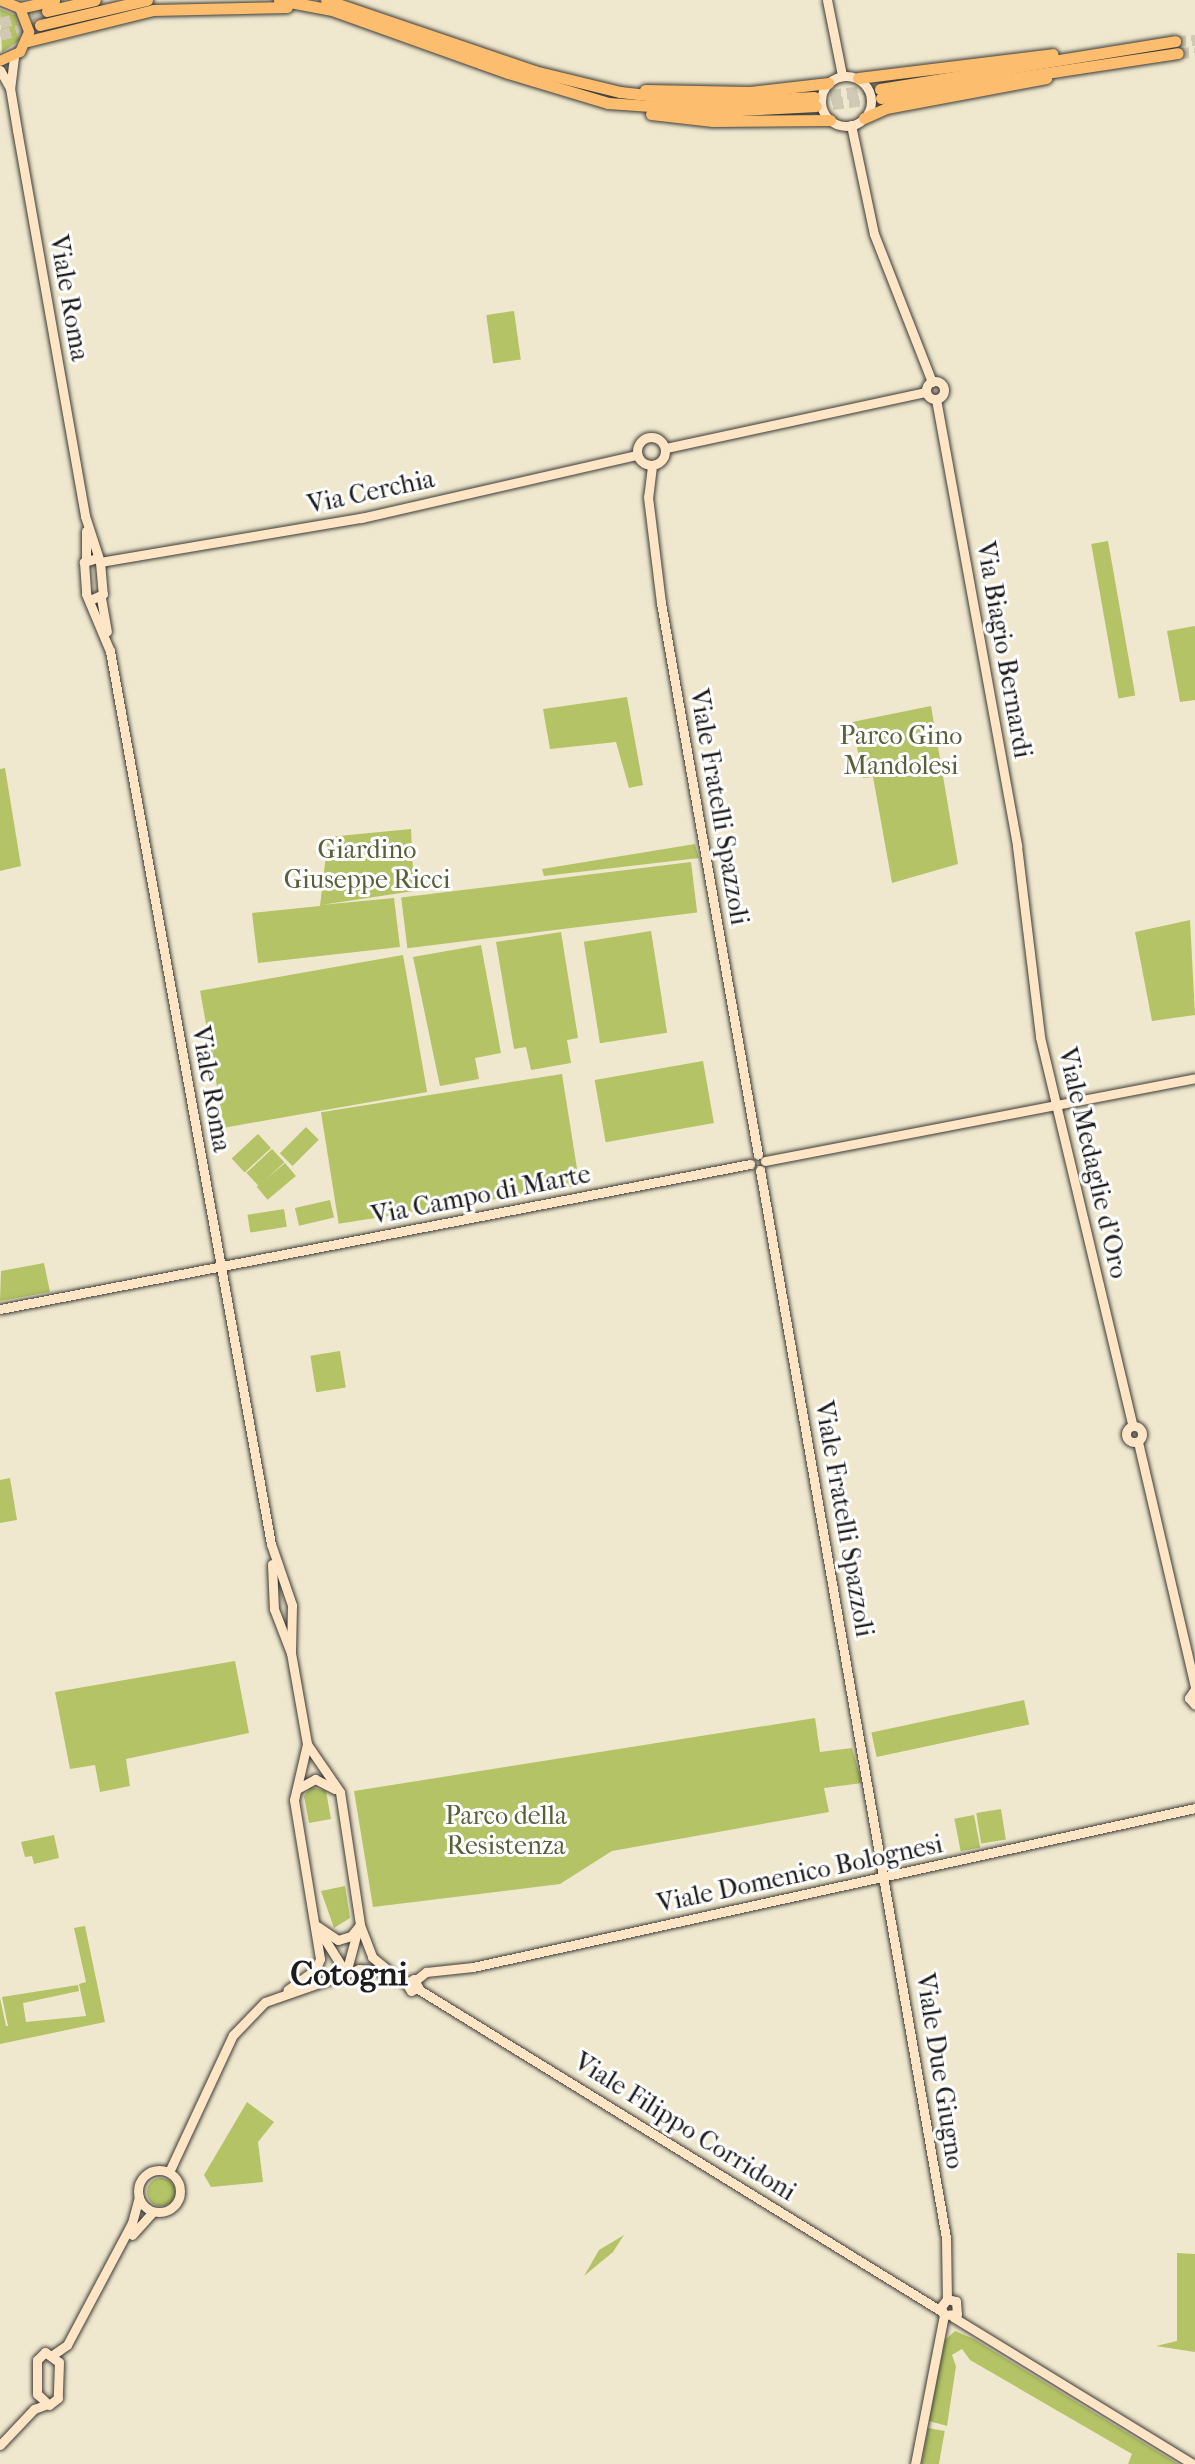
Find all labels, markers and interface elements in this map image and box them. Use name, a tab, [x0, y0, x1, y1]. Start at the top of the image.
street label: Viale Roma	[43, 233, 95, 363]
street label: Via Cerchia	[305, 463, 437, 521]
street label: Via Biagio Bernardi	[970, 539, 1038, 761]
street label: Viale Fratelli Spazzoli	[683, 687, 755, 927]
park label: Parco Gino Mandolesi	[840, 720, 962, 782]
park label: Giardino Giuseppe Ricci	[284, 834, 450, 896]
street label: Viale Roma	[185, 1024, 237, 1154]
street label: Viale Medaglie d'Oro	[1051, 1045, 1135, 1281]
street label: Via Campo di Marte	[369, 1158, 593, 1232]
street label: Viale Fratelli Spazzoli	[808, 1399, 880, 1639]
park label: Parco della Resistenza	[445, 1800, 567, 1862]
street label: Viale Domenico Bolognesi	[654, 1828, 946, 1920]
district label: Cotogni	[290, 1955, 408, 1995]
street label: Viale Due Giugno	[909, 1971, 971, 2171]
street label: Viale Filippo Corridoni	[568, 2046, 802, 2208]

